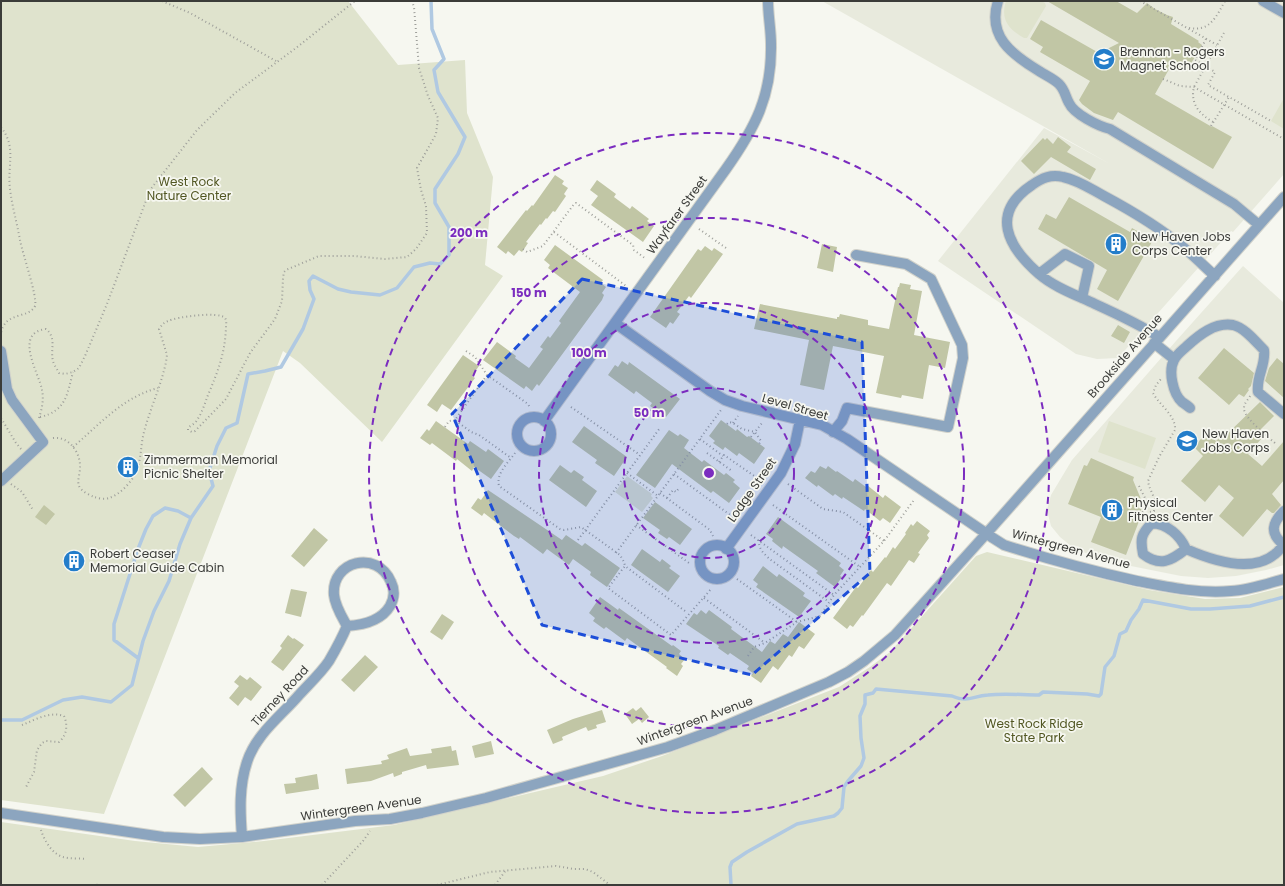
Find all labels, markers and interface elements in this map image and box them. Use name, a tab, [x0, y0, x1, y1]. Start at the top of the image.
place label: Brennan - Rogers Magnet School	[1120, 43, 1225, 74]
school or university icon: Brennan - Rogers Magnet School	[1091, 46, 1117, 72]
street label: Wayfarer Street	[642, 172, 711, 257]
park label: West Rock Nature Center	[147, 173, 232, 204]
text: 200 m	[450, 224, 488, 241]
place label: New Haven Jobs Corps Center	[1132, 228, 1231, 259]
building icon: New Haven Jobs Corps Center	[1103, 231, 1129, 257]
text: 150 m	[511, 284, 547, 301]
street label: Brookside Avenue	[1083, 310, 1166, 401]
text: 100 m	[571, 344, 607, 361]
street label: Level Street	[760, 389, 830, 424]
text: 50 m	[634, 404, 665, 421]
place label: New Haven Jobs Corps	[1202, 425, 1269, 456]
school or university icon: New Haven Jobs Corps	[1174, 428, 1200, 454]
place label: Zimmerman Memorial Picnic Shelter	[144, 451, 278, 482]
building icon: Zimmerman Memorial Picnic Shelter	[115, 454, 141, 480]
street label: Lodge Street	[723, 454, 780, 525]
centre of rings	[702, 466, 716, 480]
place label: Physical Fitness Center	[1128, 494, 1213, 525]
building icon: Physical Fitness Center	[1099, 497, 1125, 523]
street label: Wintergreen Avenue	[1010, 525, 1132, 573]
place label: Robert Ceaser Memorial Guide Cabin	[90, 545, 224, 576]
building icon: Robert Ceaser Memorial Guide Cabin	[61, 548, 87, 574]
street label: Tierney Road	[247, 661, 312, 730]
street label: Wintergreen Avenue	[635, 692, 755, 749]
park label: West Rock Ridge State Park	[985, 715, 1083, 746]
street label: Wintergreen Avenue	[299, 791, 423, 824]

